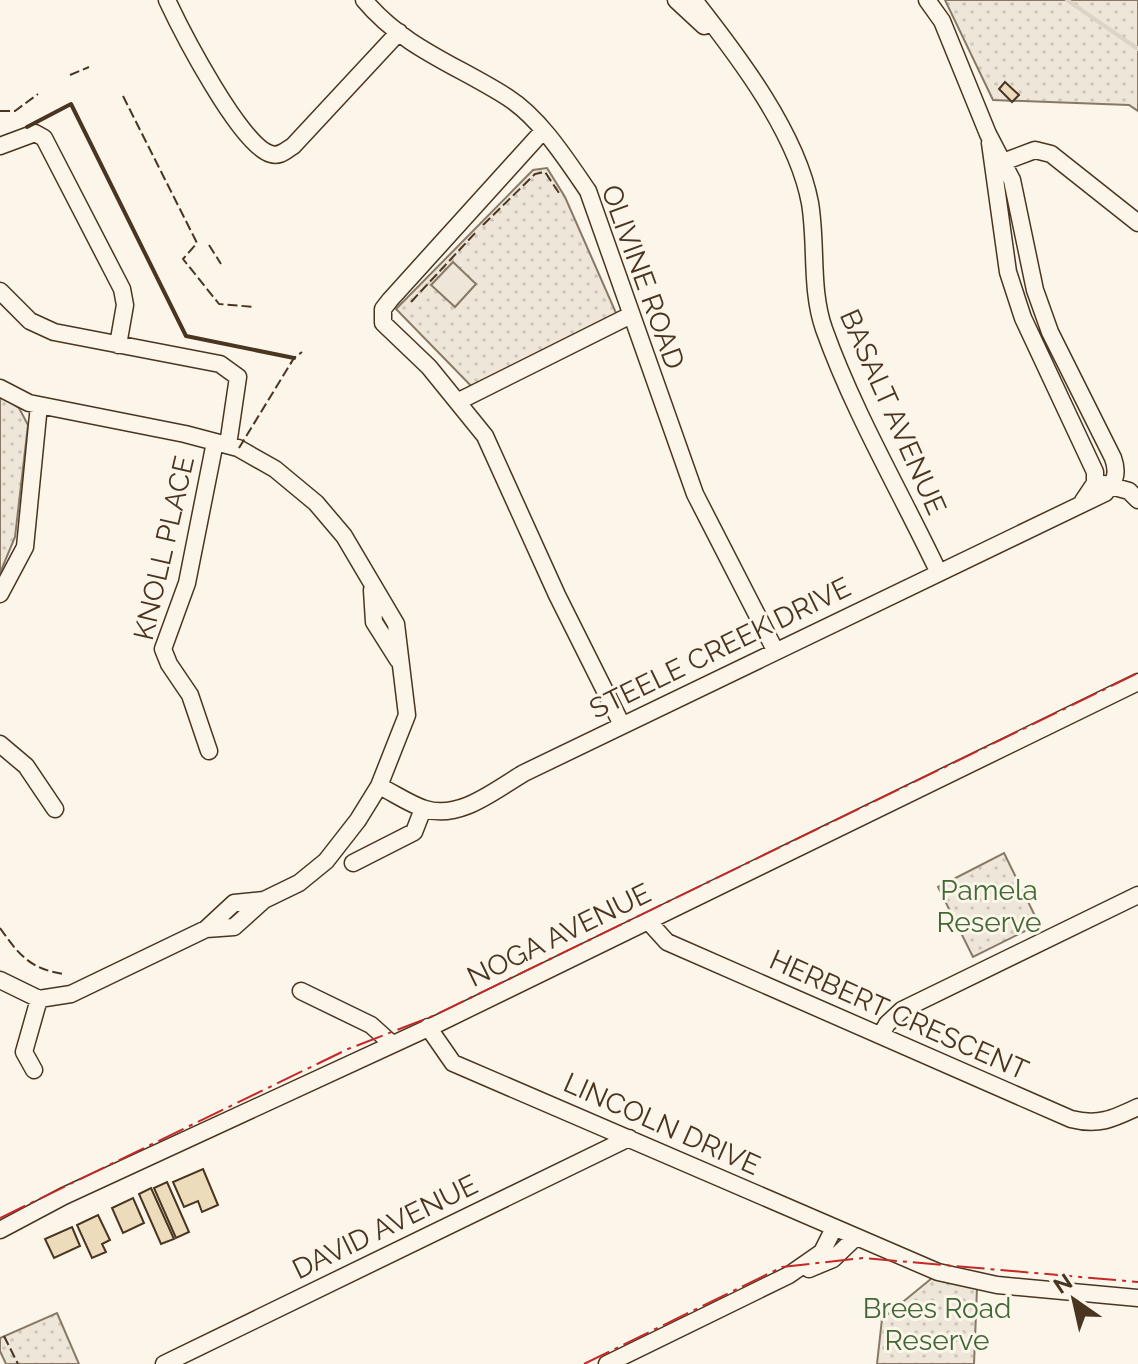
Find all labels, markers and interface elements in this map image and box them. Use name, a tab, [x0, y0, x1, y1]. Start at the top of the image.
street label: OLIVINE ROAD	[594, 180, 692, 374]
street label: BASALT AVENUE	[833, 304, 953, 520]
street label: KNOLL PLACE	[127, 453, 201, 643]
street label: STEELE CREEK DRIVE	[584, 570, 856, 726]
park label: Pamela Reserve	[937, 874, 1041, 939]
street label: NOGA AVENUE	[462, 876, 656, 994]
street label: HERBERT CRESCENT	[765, 943, 1033, 1087]
street label: LINCOLN DRIVE	[559, 1066, 765, 1182]
street label: DAVID AVENUE	[287, 1168, 483, 1286]
north arrow	[1034, 1260, 1114, 1340]
text: N	[1049, 1268, 1077, 1299]
park label: Brees Road Reserve	[863, 1292, 1011, 1357]

